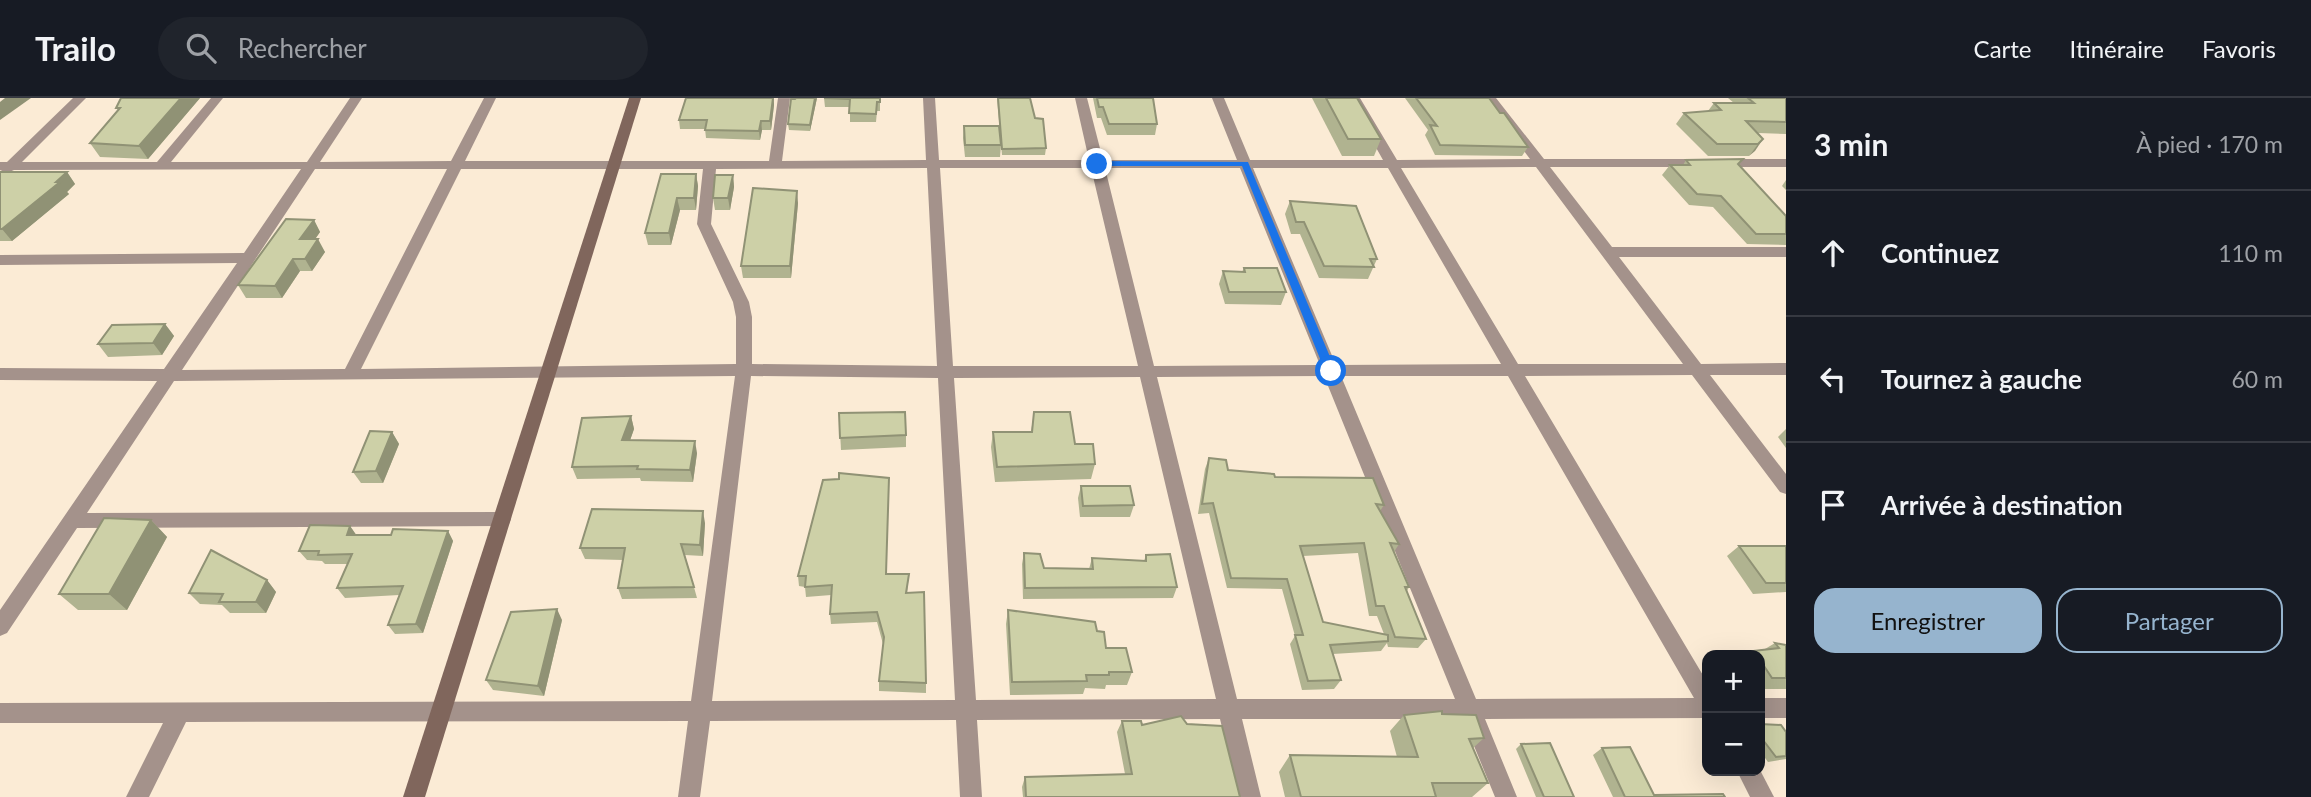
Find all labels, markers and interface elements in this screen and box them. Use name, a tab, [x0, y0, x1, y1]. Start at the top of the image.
search box	[158, 17, 648, 80]
text: Trailo	[35, 28, 116, 68]
icon: search	[182, 29, 220, 67]
text: Rechercher	[238, 32, 367, 64]
text: Carte	[1974, 34, 2032, 63]
text: Itinéraire	[2070, 34, 2164, 63]
text: Favoris	[2202, 34, 2276, 63]
text: 3 min	[1814, 126, 1888, 162]
text: À pied · 170 m	[2136, 130, 2283, 158]
route end	[1081, 148, 1112, 179]
icon: ahead	[1814, 234, 1852, 272]
text: Continuez	[1881, 237, 1999, 269]
text: 110 m	[2218, 239, 2283, 267]
route start	[1315, 355, 1346, 386]
icon: left	[1814, 360, 1852, 398]
text: Tournez à gauche	[1881, 363, 2082, 395]
text: 60 m	[2232, 365, 2283, 393]
icon: arrive	[1814, 486, 1852, 524]
text: Arrivée à destination	[1881, 489, 2123, 521]
button: Enregistrer	[1814, 588, 2042, 653]
button: Partager	[2056, 588, 2283, 653]
map controls	[1702, 650, 1765, 776]
button: +	[1702, 650, 1765, 713]
button: −	[1702, 713, 1765, 776]

